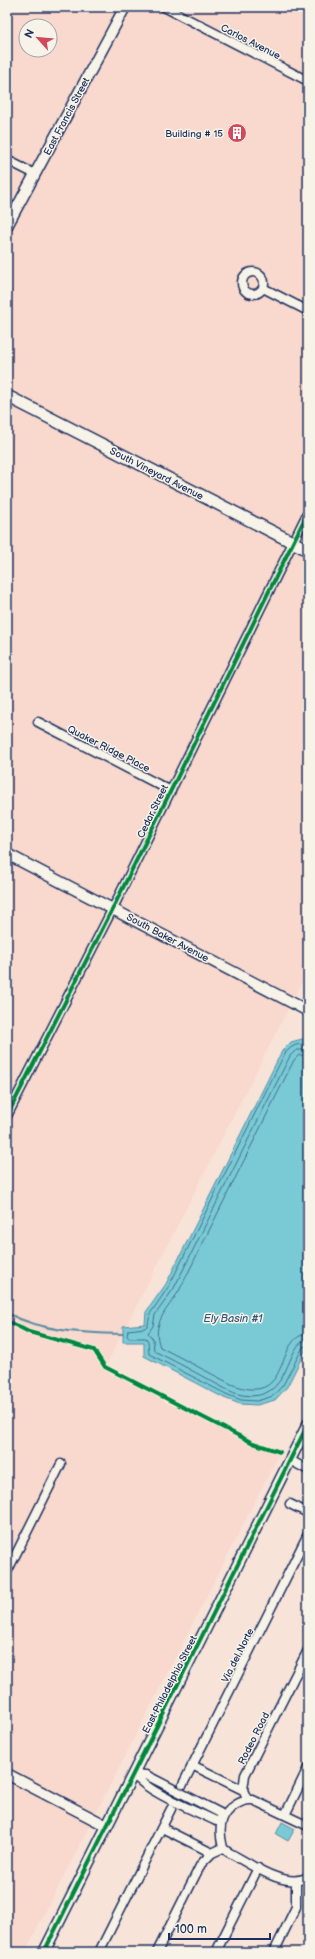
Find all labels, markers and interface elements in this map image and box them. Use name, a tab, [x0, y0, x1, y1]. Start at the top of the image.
north arrow	[18, 18, 58, 58]
street label: Carlos Avenue	[219, 22, 282, 62]
text: N	[22, 27, 37, 40]
street label: East Francis Street	[41, 76, 92, 157]
building icon: Building # 15	[226, 122, 248, 144]
place label: Building # 15	[165, 128, 223, 140]
street label: South Vineyard Avenue	[108, 445, 205, 503]
street label: Quaker Ridge Place	[65, 723, 152, 775]
street label: Cedar Street	[135, 783, 171, 840]
street label: South Baker Avenue	[124, 911, 211, 965]
water label: Ely Basin #1	[204, 1312, 263, 1325]
street label: Via del Norte	[219, 1626, 257, 1685]
street label: East Philadelphia Street	[140, 1634, 200, 1735]
street label: Rodeo Road	[236, 1710, 272, 1767]
scale bar	[169, 1915, 270, 1941]
text: 100 m	[175, 1922, 207, 1937]

